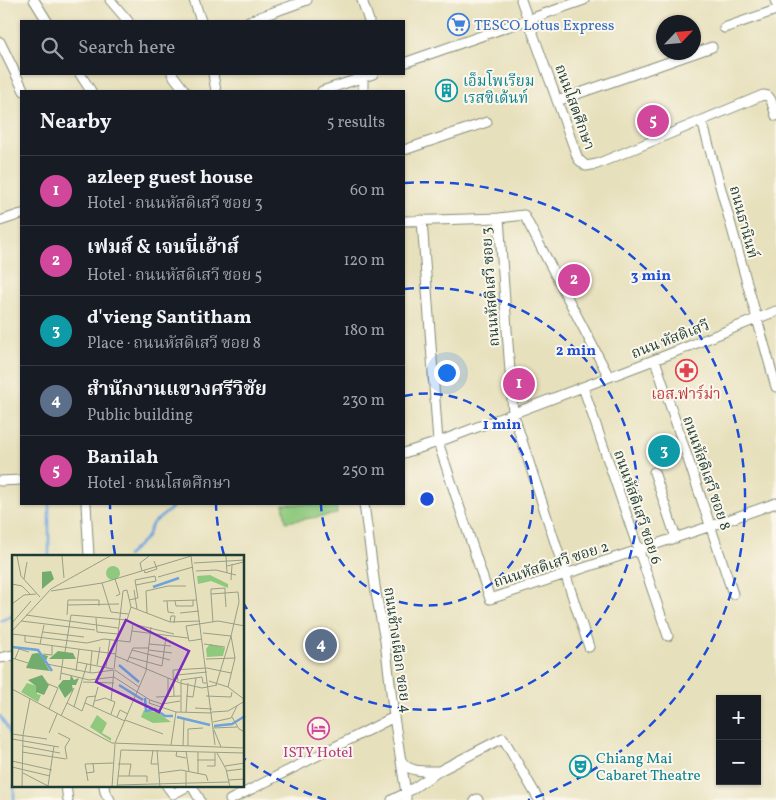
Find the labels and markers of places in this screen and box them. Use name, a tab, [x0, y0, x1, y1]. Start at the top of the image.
supermarket icon: TESCO Lotus Express	[446, 13, 470, 37]
place label: TESCO Lotus Express	[474, 16, 614, 37]
place label: เอ็มโพเรียม เรสซิเด้นท์	[463, 70, 534, 110]
building icon: เอ็มโพเรียม เรสซิเด้นท์	[435, 78, 459, 102]
pin: 5	[637, 102, 669, 140]
pin: 2	[558, 261, 590, 299]
pharmacy icon: เอส.ฟาร์ม่า	[674, 359, 698, 383]
pin: 1	[503, 365, 535, 403]
place label: เอส.ฟาร์ม่า	[651, 384, 721, 406]
pin: 3	[648, 432, 680, 470]
centre of rings	[418, 490, 436, 508]
pin: 4	[305, 626, 337, 664]
hotel icon: ISTY Hotel	[306, 717, 330, 741]
place label: ISTY Hotel	[283, 743, 353, 764]
place label: Chiang Mai Cabaret Theatre	[596, 749, 701, 787]
theatre icon: Chiang Mai Cabaret Theatre	[568, 755, 592, 779]

